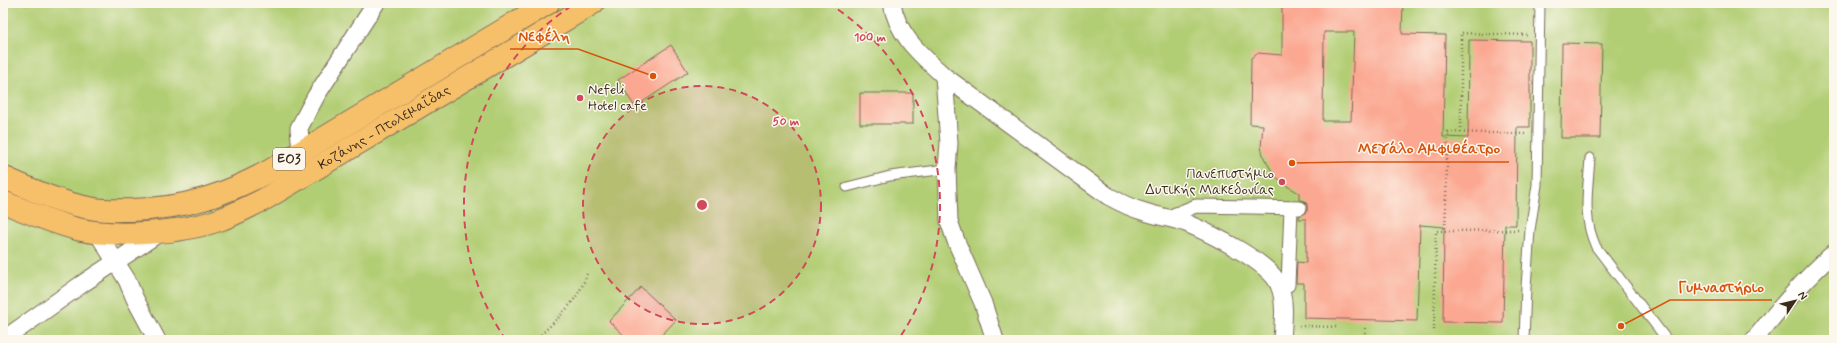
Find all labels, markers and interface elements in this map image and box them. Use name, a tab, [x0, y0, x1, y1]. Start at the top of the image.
callout: Νεφέλη	[510, 22, 578, 49]
text: Νεφέλη	[518, 26, 570, 47]
text: 100 m	[854, 30, 887, 46]
street label: Κοζάνης - Πτολεμαΐδας	[315, 81, 454, 174]
place label: Nefeli Hotel cafe	[588, 81, 647, 115]
marker: Nefeli Hotel cafe	[575, 93, 585, 103]
text: 50 m	[773, 114, 800, 130]
callout: Μεγάλο Αμφιθέατρο	[1350, 135, 1509, 162]
text: Μεγάλο Αμφιθέατρο	[1358, 138, 1501, 159]
road number: ΕΟ3	[273, 148, 305, 170]
place label: Πανεπιστήμιο Δυτικής Μακεδονίας	[1145, 165, 1274, 199]
marker: Πανεπιστήμιο Δυτικής Μακεδονίας	[1277, 177, 1287, 187]
centre of rings	[695, 198, 709, 212]
callout: Γυμναστήριο	[1670, 273, 1772, 300]
text: Γυμναστήριο	[1678, 278, 1764, 298]
north arrow	[1775, 281, 1815, 321]
text: N	[1795, 289, 1810, 303]

